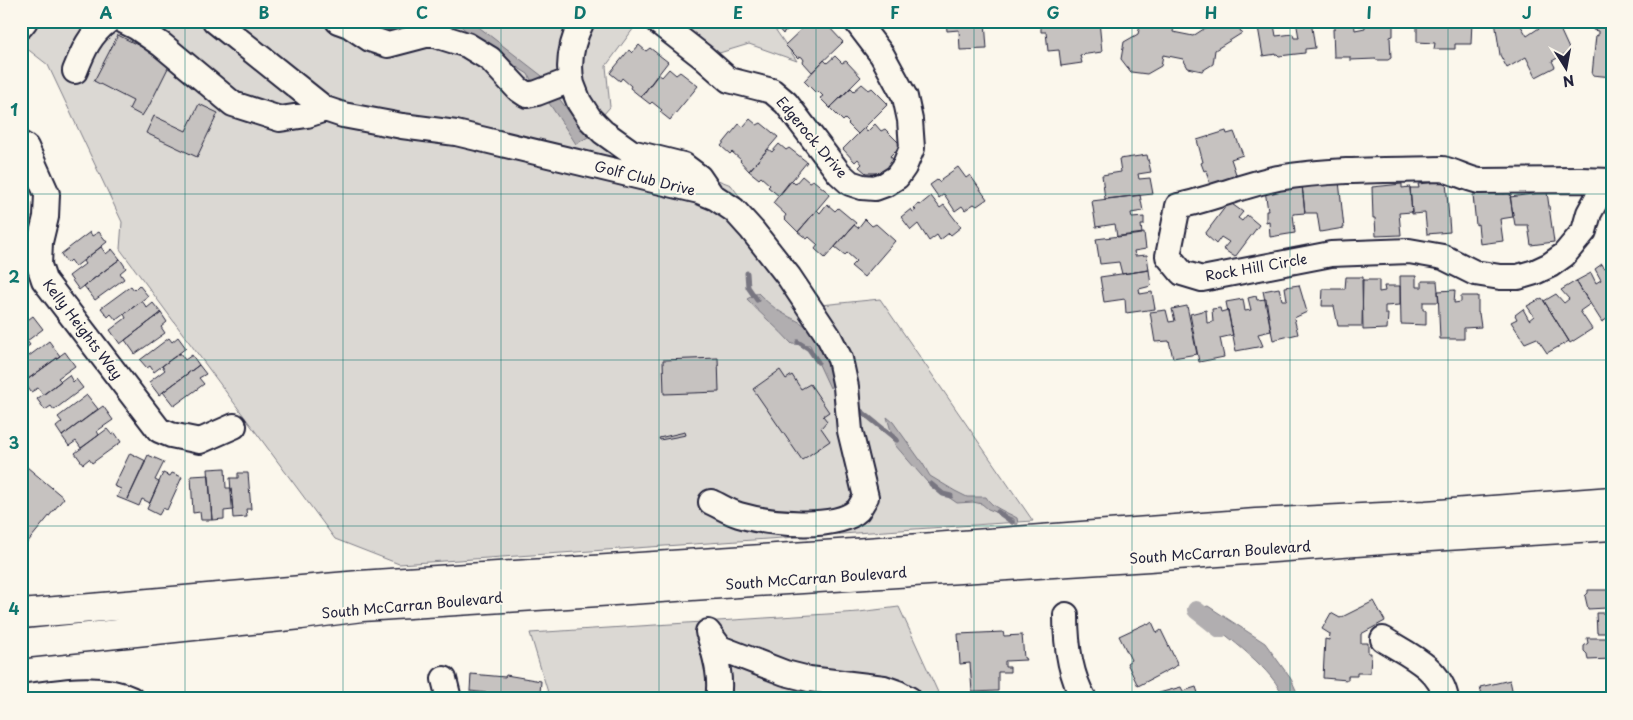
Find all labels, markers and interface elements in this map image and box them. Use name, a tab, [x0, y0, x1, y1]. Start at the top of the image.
text: A	[100, 0, 113, 24]
text: B	[259, 0, 270, 24]
text: C	[416, 0, 428, 24]
text: D	[574, 0, 586, 24]
text: E	[733, 0, 743, 24]
text: F	[890, 0, 900, 24]
text: G	[1046, 0, 1060, 24]
text: H	[1205, 0, 1217, 24]
text: I	[1366, 0, 1372, 24]
text: J	[1522, 0, 1532, 24]
north arrow	[1540, 42, 1590, 92]
text: N	[1561, 70, 1576, 93]
street label: Edgerock Drive	[772, 92, 852, 182]
text: 1	[10, 97, 18, 121]
street label: Golf Club Drive	[592, 155, 698, 201]
street label: Rock Hill Circle	[1203, 248, 1309, 286]
text: 2	[8, 264, 20, 288]
street label: Kelly Heights Way	[38, 274, 128, 384]
text: 3	[9, 430, 19, 454]
street label: South McCarran Boulevard	[1129, 535, 1312, 569]
street label: South McCarran Boulevard	[725, 561, 908, 595]
street label: South McCarran Boulevard	[321, 587, 504, 623]
text: 4	[9, 596, 20, 620]

